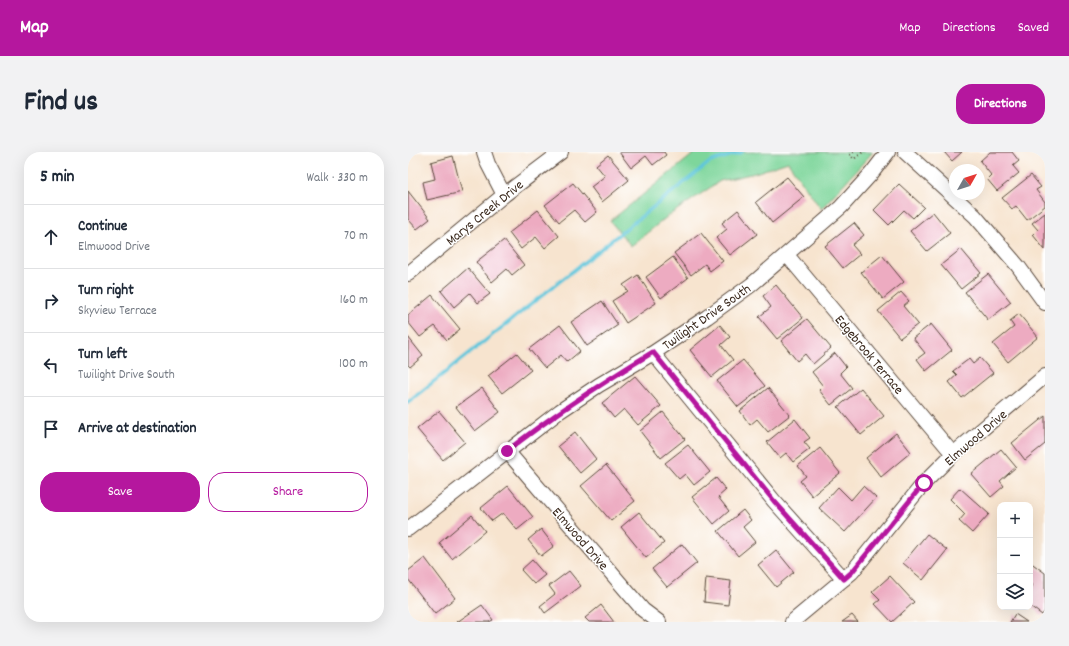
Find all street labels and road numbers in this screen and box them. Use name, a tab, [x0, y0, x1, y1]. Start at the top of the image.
street label: Marys Creek Drive	[442, 176, 529, 251]
street label: Twilight Drive South	[659, 280, 756, 356]
street label: Edgebrook Terrace	[829, 311, 908, 399]
street label: Elmwood Drive	[940, 406, 1012, 471]
street label: Elmwood Drive	[547, 503, 612, 575]

